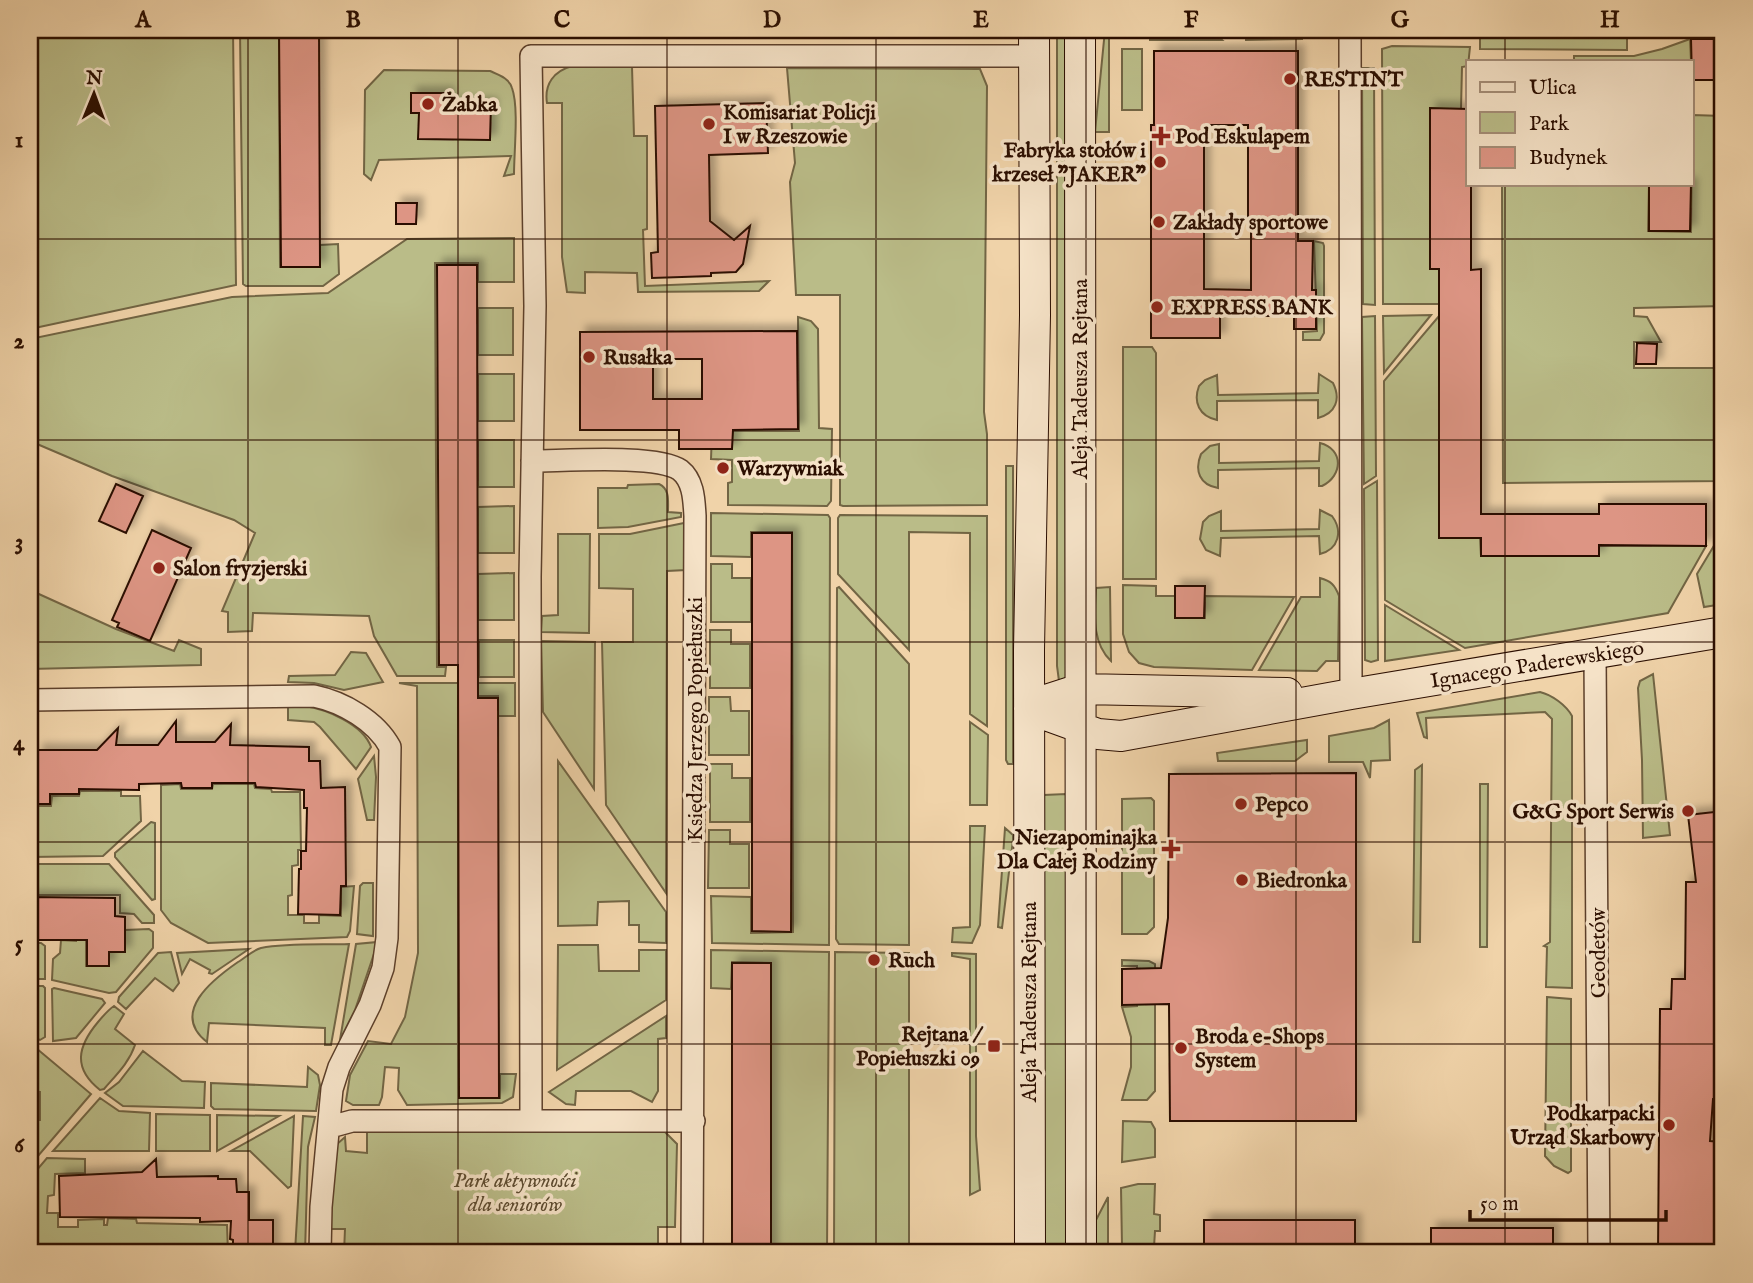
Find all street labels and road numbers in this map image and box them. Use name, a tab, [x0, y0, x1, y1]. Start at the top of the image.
street label: Aleja Tadeusza Rejtana	[1068, 278, 1095, 480]
street label: Księdza Jerzego Popiełuszki	[683, 597, 710, 841]
street label: Ignacego Paderewskiego	[1428, 635, 1646, 696]
street label: Aleja Tadeusza Rejtana	[1017, 901, 1044, 1103]
street label: Geodetów	[1586, 907, 1613, 998]

